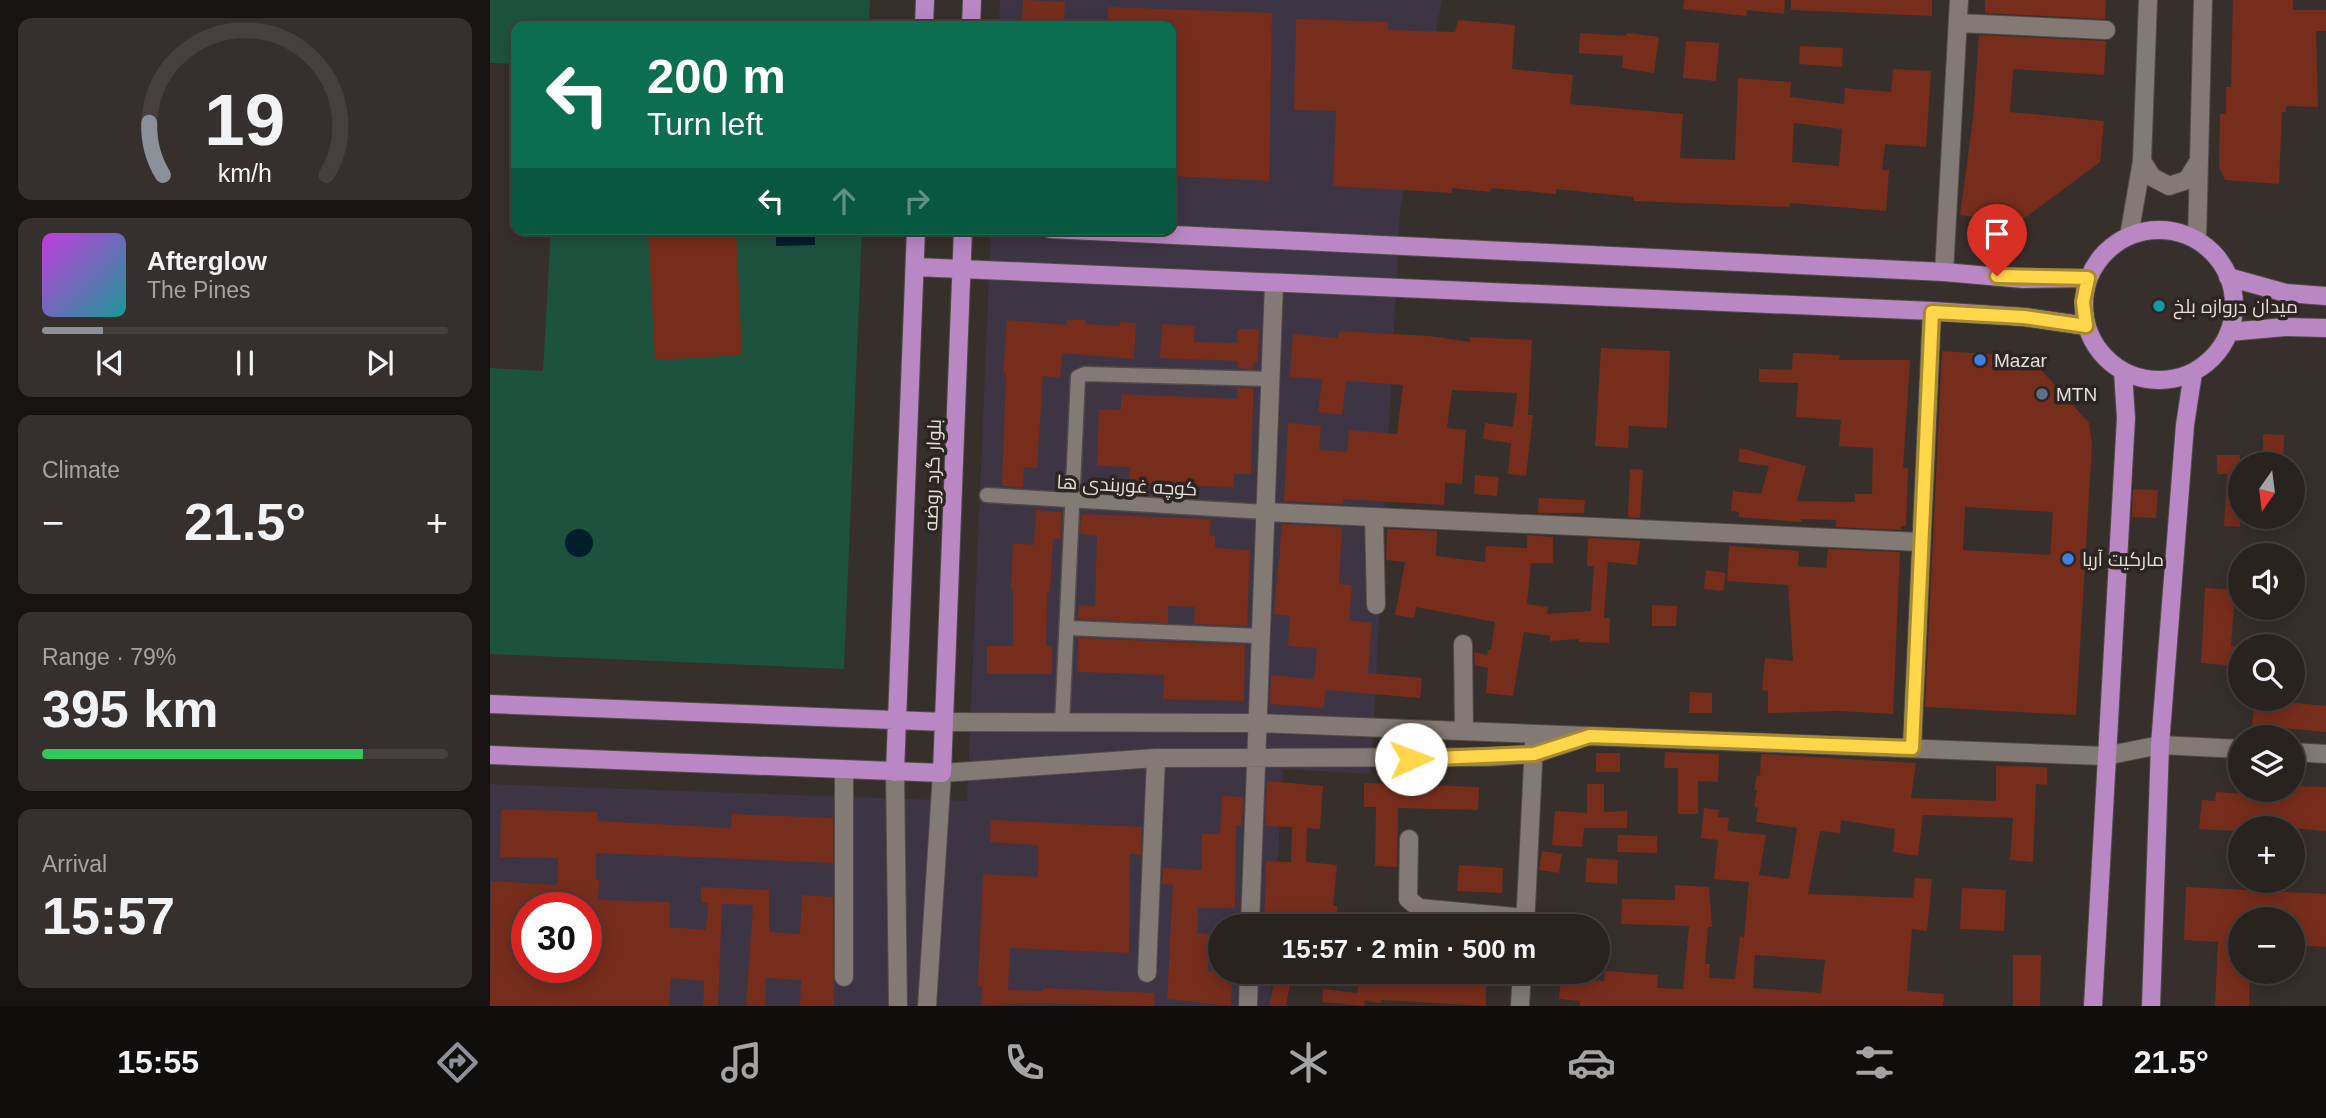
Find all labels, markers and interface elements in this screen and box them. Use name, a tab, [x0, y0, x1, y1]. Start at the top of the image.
icon: left	[532, 49, 623, 140]
text: 200 m	[647, 49, 786, 103]
text: 19	[205, 79, 285, 160]
text: Turn left	[647, 106, 763, 142]
text: km/h	[218, 159, 272, 187]
icon: left	[752, 182, 790, 220]
icon: ahead	[825, 182, 863, 220]
icon: right	[898, 182, 936, 220]
pin	[1967, 204, 2027, 276]
icon: arrive	[1978, 215, 2016, 253]
text: Afterglow	[147, 246, 267, 276]
text: The Pines	[147, 277, 251, 303]
place label: میدان دروازه بلخ	[2173, 296, 2298, 320]
marker: میدان دروازه بلخ	[2151, 298, 2167, 314]
icon: previous	[91, 344, 129, 382]
icon: pause	[226, 344, 264, 382]
icon: next	[361, 344, 399, 382]
place label: Mazar	[1994, 350, 2047, 371]
marker: Mazar	[1972, 352, 1988, 368]
place label: MTN	[2056, 384, 2097, 405]
marker: MTN	[2034, 386, 2050, 402]
street label: بلوار گرد روضه	[920, 419, 946, 531]
north arrow	[2228, 452, 2305, 528]
map controls	[2228, 452, 2305, 984]
text: Climate	[42, 457, 120, 483]
street label: کوچه غوربندی ها	[1056, 471, 1198, 502]
text: 21.5°	[184, 493, 306, 551]
text: −	[42, 502, 64, 544]
text: +	[426, 502, 448, 544]
button: sound	[2228, 543, 2305, 620]
place label: مارکیت آریا	[2082, 549, 2164, 571]
marker: مارکیت آریا	[2060, 551, 2076, 567]
button: search	[2228, 634, 2305, 711]
text: Range · 79%	[42, 644, 176, 670]
text: 395 km	[42, 680, 218, 738]
position arrow	[1374, 722, 1448, 796]
button: layers	[2228, 725, 2305, 802]
button: +	[2228, 816, 2305, 893]
text: Arrival	[42, 851, 107, 877]
text: 15:57	[42, 887, 175, 945]
speed limit sign: 30	[511, 892, 602, 983]
button: −	[2228, 907, 2305, 984]
text: 15:57 · 2 min · 500 m	[1282, 934, 1536, 964]
icon: directions	[433, 1038, 482, 1087]
icon: music	[717, 1038, 766, 1087]
icon: phone	[1000, 1038, 1049, 1087]
icon: climate	[1284, 1038, 1333, 1087]
icon: car	[1567, 1038, 1616, 1087]
icon: filters	[1850, 1038, 1899, 1087]
text: 15:55	[117, 1044, 199, 1080]
text: 21.5°	[2134, 1044, 2209, 1080]

